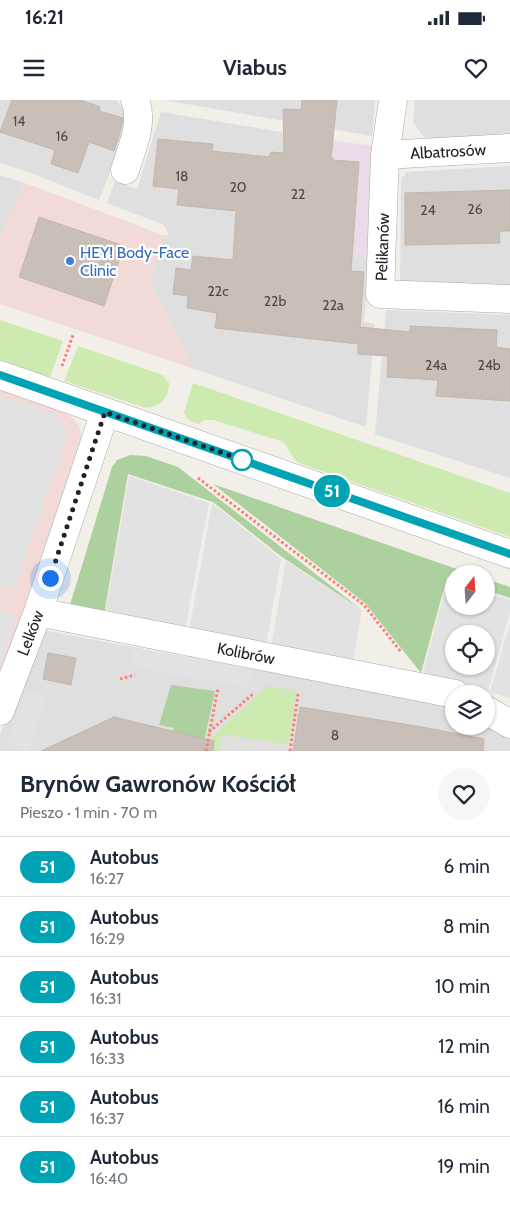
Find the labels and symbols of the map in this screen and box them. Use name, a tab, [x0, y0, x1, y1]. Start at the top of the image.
house number: 14	[13, 112, 25, 130]
house number: 16	[56, 127, 68, 145]
street label: Albatrosów	[410, 140, 487, 163]
house number: 18	[175, 167, 189, 185]
house number: 20	[229, 178, 247, 196]
house number: 22	[291, 185, 305, 203]
house number: 26	[467, 200, 483, 218]
house number: 24	[420, 201, 436, 219]
street label: Pelikanów	[372, 212, 393, 282]
place label: HEY! Body-Face Clinic	[80, 243, 189, 280]
marker: HEY! Body-Face Clinic	[64, 255, 76, 267]
house number: 22c	[207, 282, 229, 300]
house number: 22b	[264, 292, 286, 310]
house number: 22a	[322, 296, 344, 314]
house number: 24a	[425, 356, 447, 374]
house number: 24b	[477, 356, 501, 374]
unlabelled marker	[231, 449, 253, 471]
line badge: 51	[310, 475, 354, 507]
north arrow	[445, 565, 495, 615]
your location	[38, 566, 63, 591]
street label: Lelków	[13, 607, 48, 659]
street label: Kolibrów	[215, 639, 277, 668]
house number: 8	[331, 726, 339, 744]

